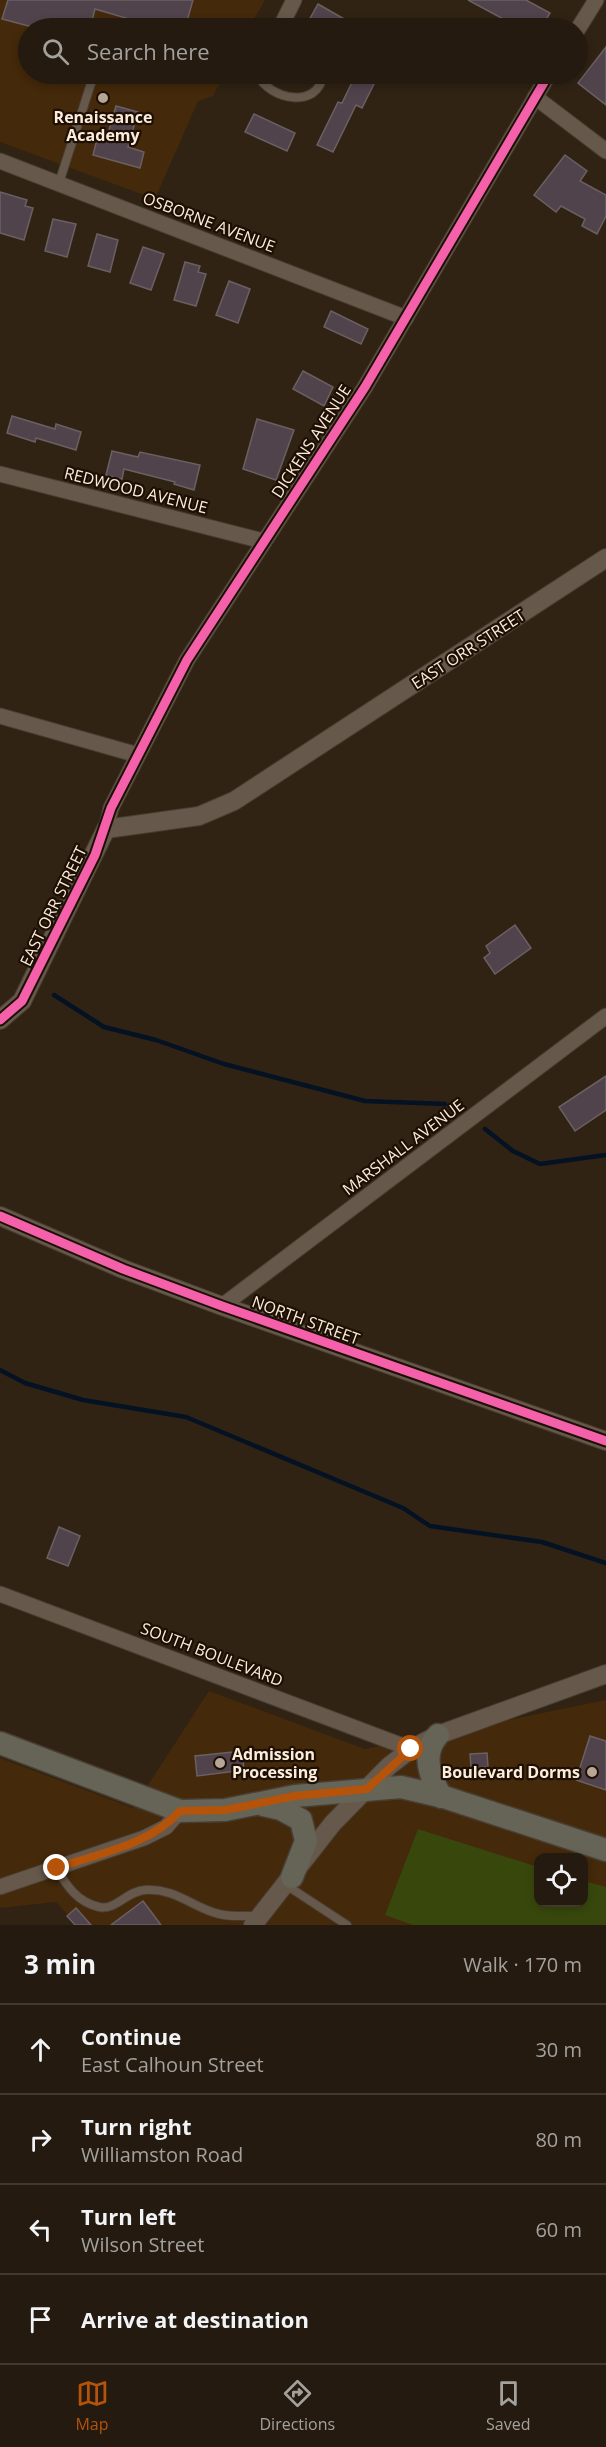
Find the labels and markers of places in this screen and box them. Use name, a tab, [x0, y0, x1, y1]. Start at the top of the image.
marker: Renaissance Academy	[96, 91, 110, 105]
place label: Renaissance Academy	[54, 106, 152, 146]
place label: Admission Processing	[232, 1743, 317, 1783]
marker: Admission Processing	[213, 1756, 227, 1770]
place label: Boulevard Dorms	[442, 1761, 580, 1783]
marker: Boulevard Dorms	[585, 1765, 599, 1779]

